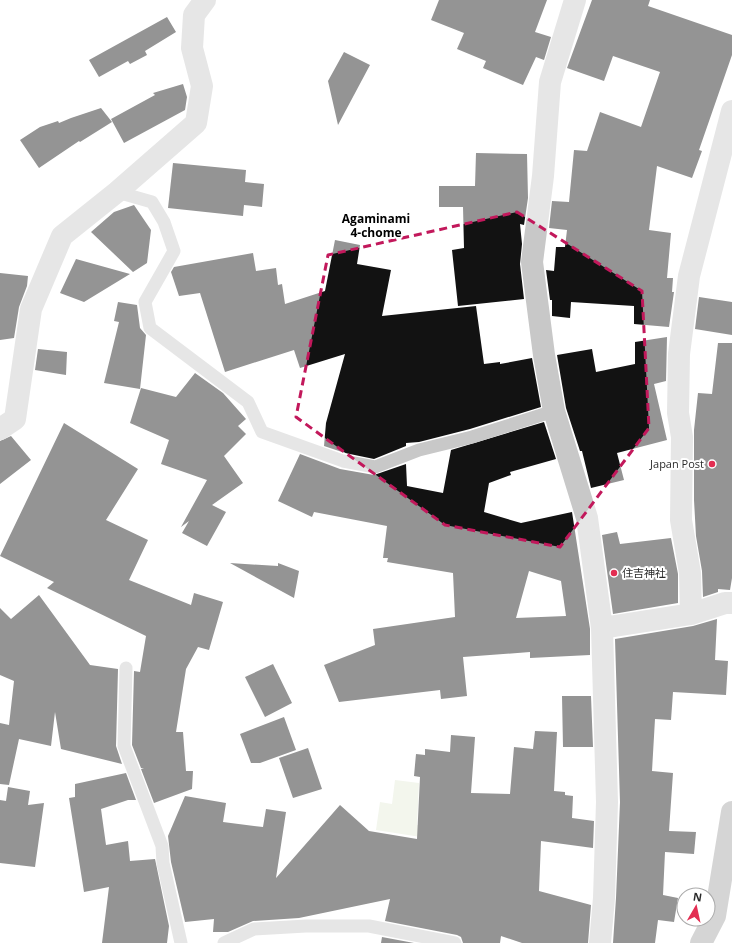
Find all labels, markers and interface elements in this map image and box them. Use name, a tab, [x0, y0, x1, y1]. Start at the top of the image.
district label: Agaminami 4-chome	[342, 210, 410, 241]
place label: Japan Post	[649, 456, 704, 471]
marker: Japan Post	[707, 459, 717, 469]
place label: 住吉神社	[622, 565, 666, 580]
marker: 住吉神社	[609, 568, 619, 578]
north arrow	[676, 887, 716, 927]
text: N	[692, 889, 703, 905]

